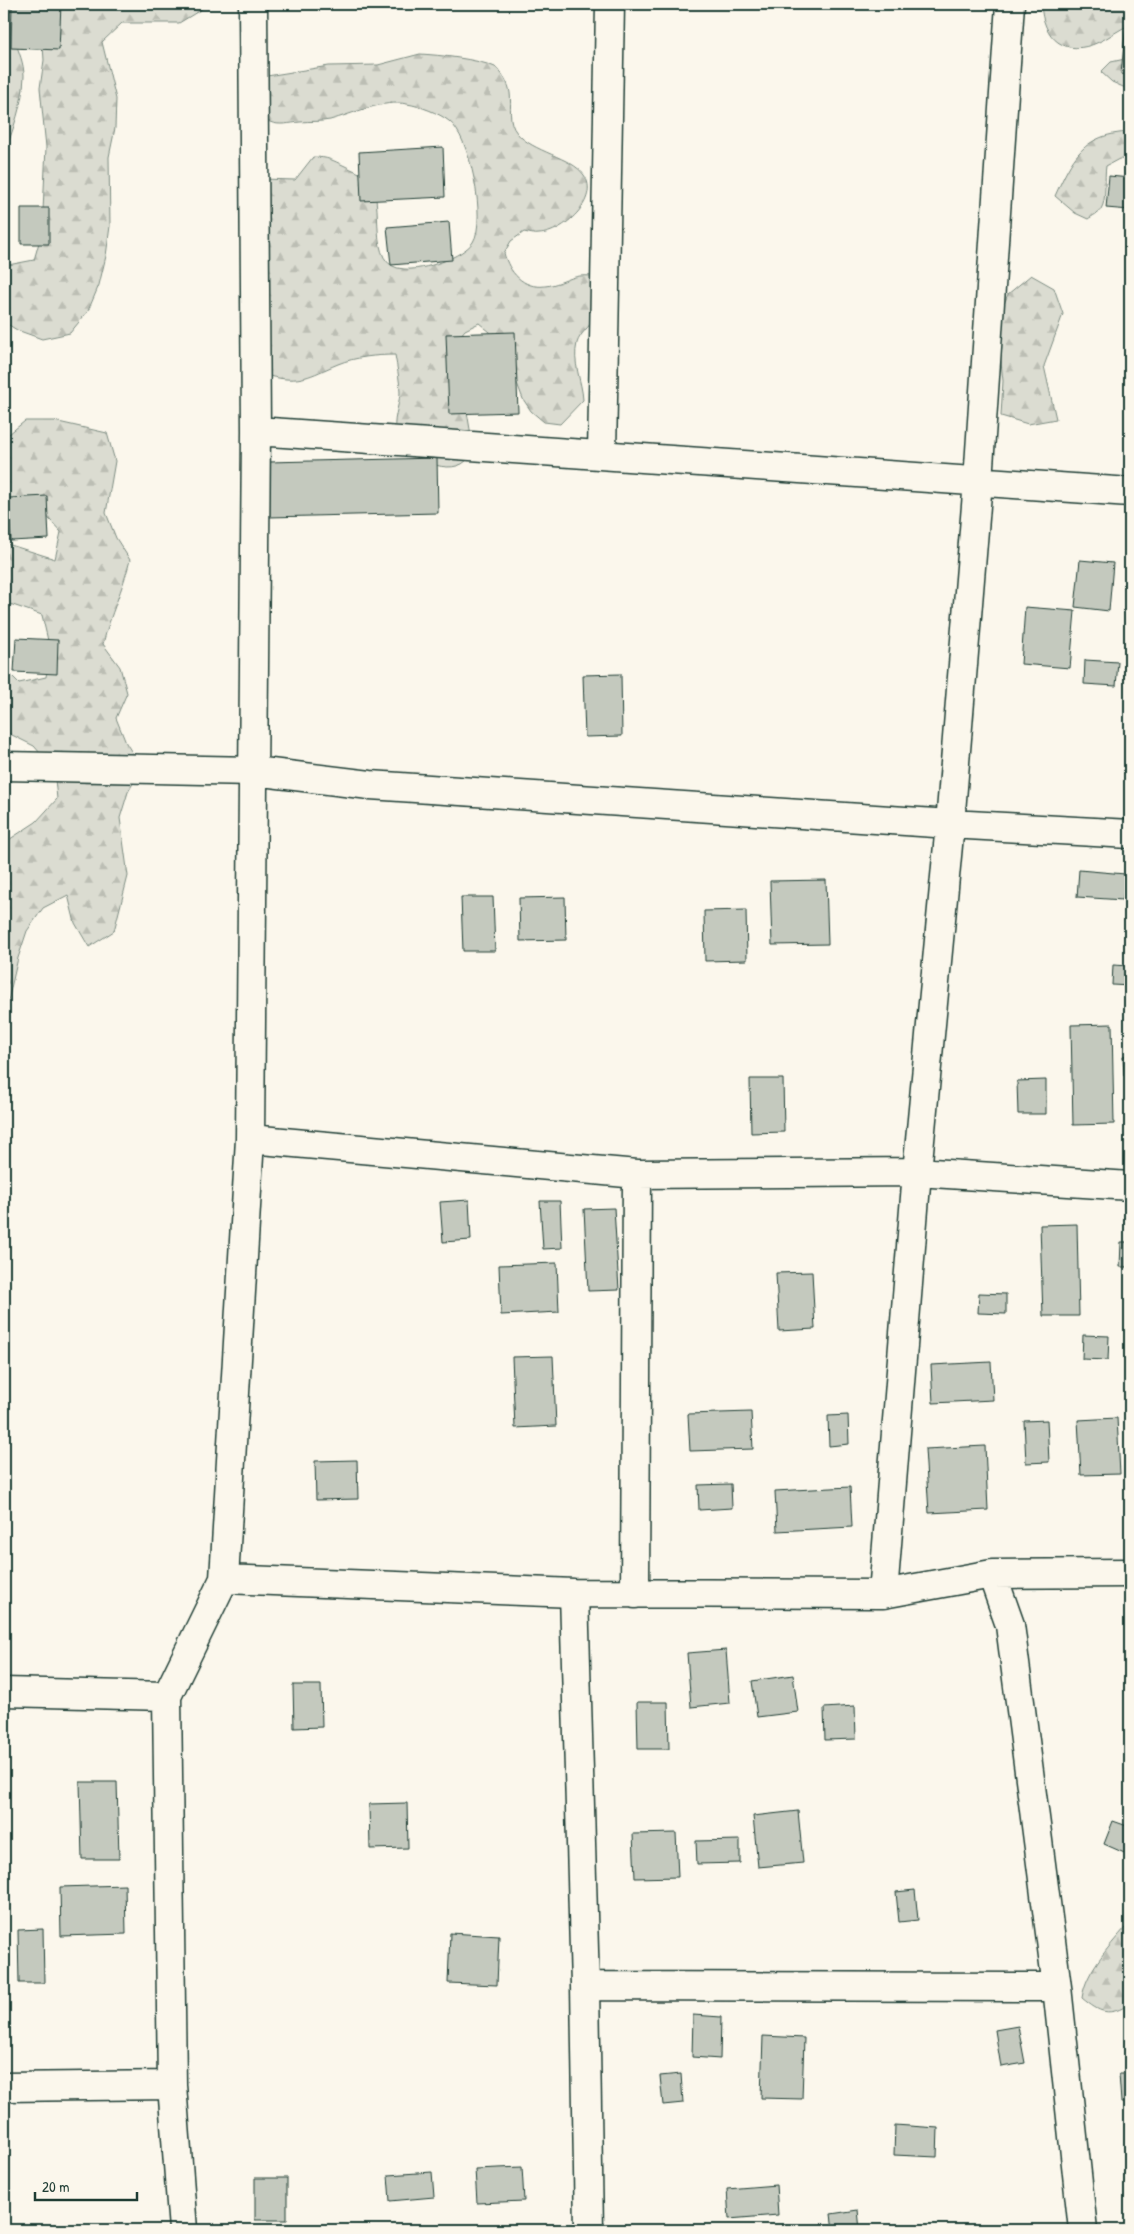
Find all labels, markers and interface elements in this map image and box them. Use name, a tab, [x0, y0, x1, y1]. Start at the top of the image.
scale bar	[35, 2169, 138, 2201]
text: 20 m	[42, 2176, 69, 2197]

